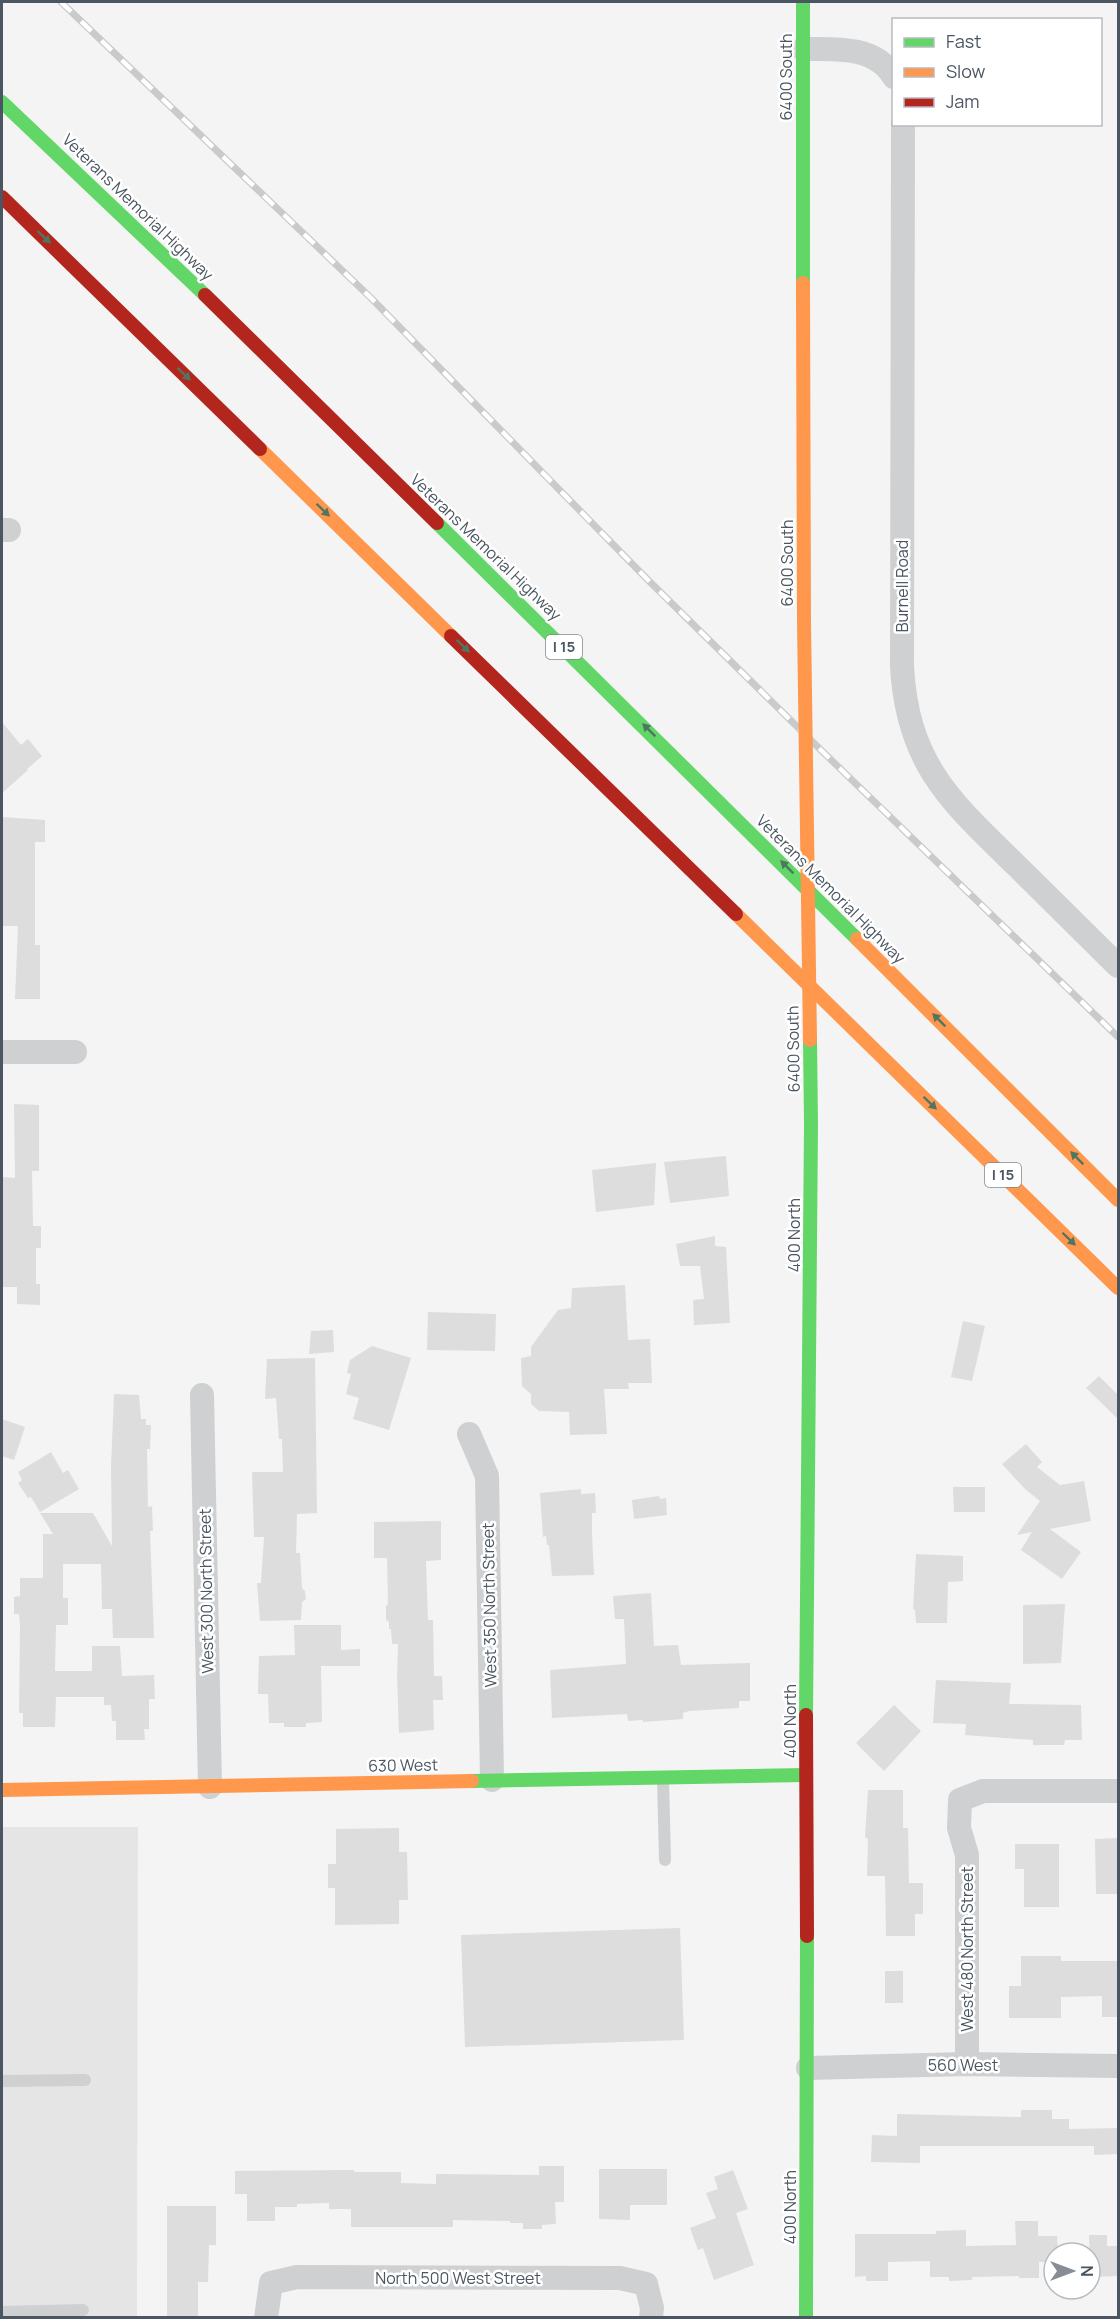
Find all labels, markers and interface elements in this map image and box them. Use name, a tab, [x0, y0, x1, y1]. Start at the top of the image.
legend	[892, 18, 1102, 126]
text: Fast	[946, 29, 981, 53]
street label: 6400 South	[775, 34, 797, 120]
text: Slow	[946, 59, 986, 83]
text: Jam	[946, 89, 980, 113]
street label: Veterans Memorial Highway	[58, 129, 219, 285]
one-way arrow	[37, 230, 51, 244]
one-way arrow	[176, 366, 190, 380]
street label: Veterans Memorial Highway	[406, 469, 567, 625]
one-way arrow	[316, 503, 331, 517]
street label: 6400 South	[776, 520, 798, 606]
street label: Burnell Road	[891, 540, 913, 632]
road number: I 15	[546, 635, 582, 659]
one-way arrow	[455, 639, 470, 653]
one-way arrow	[642, 723, 656, 737]
street label: Veterans Memorial Highway	[752, 810, 911, 969]
one-way arrow	[780, 861, 794, 875]
street label: 6400 South	[781, 1005, 805, 1093]
one-way arrow	[932, 1013, 947, 1027]
one-way arrow	[922, 1095, 936, 1109]
one-way arrow	[1071, 1152, 1085, 1166]
road number: I 15	[985, 1163, 1021, 1187]
street label: 400 North	[783, 1198, 805, 1272]
one-way arrow	[1062, 1232, 1076, 1246]
street label: West 300 North Street	[194, 1508, 218, 1674]
street label: West 350 North Street	[477, 1522, 501, 1688]
street label: 400 North	[779, 1684, 801, 1758]
street label: 630 West	[368, 1753, 438, 1777]
street label: West 480 North Street	[956, 1866, 978, 2032]
street label: 560 West	[928, 2054, 998, 2076]
street label: 400 North	[779, 2170, 801, 2244]
north arrow	[1042, 2241, 1102, 2301]
text: N	[1076, 2265, 1098, 2277]
street label: North 500 West Street	[375, 2267, 541, 2289]

